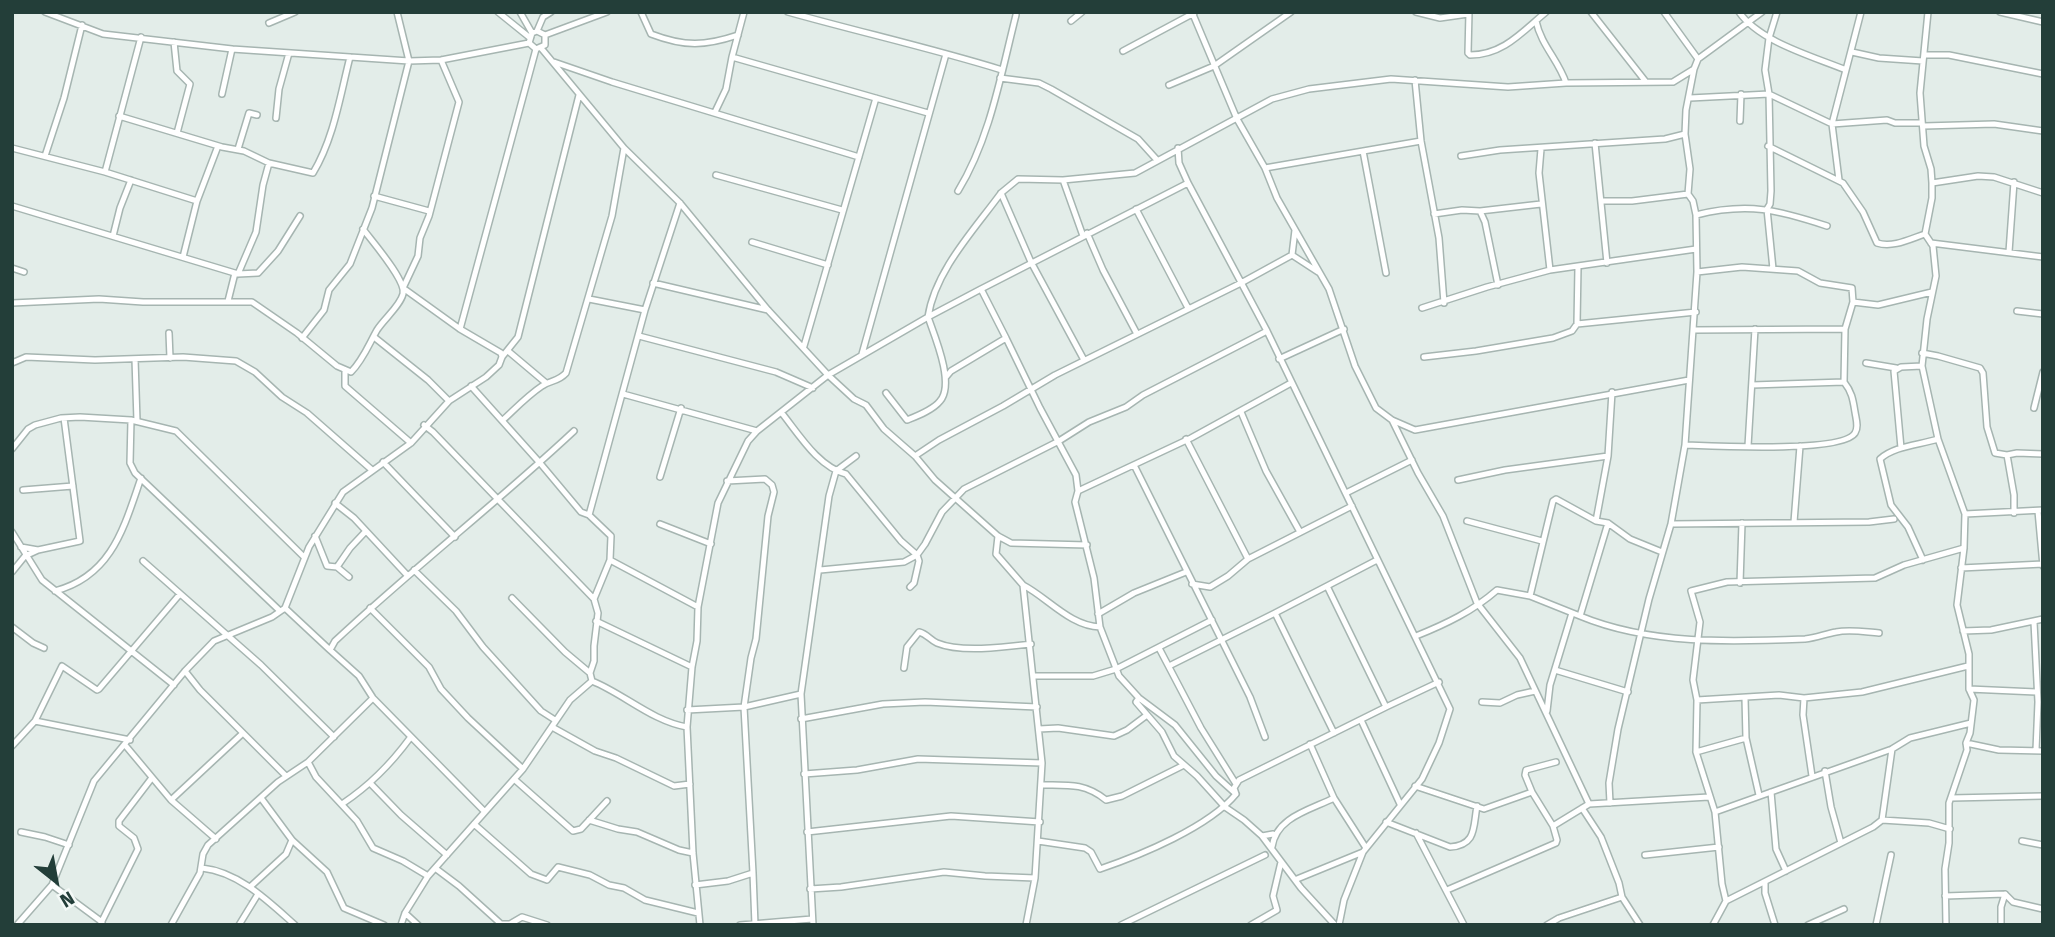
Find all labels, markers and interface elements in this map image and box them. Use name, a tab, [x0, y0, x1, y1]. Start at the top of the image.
north arrow	[21, 846, 91, 916]
text: N	[56, 886, 78, 913]

